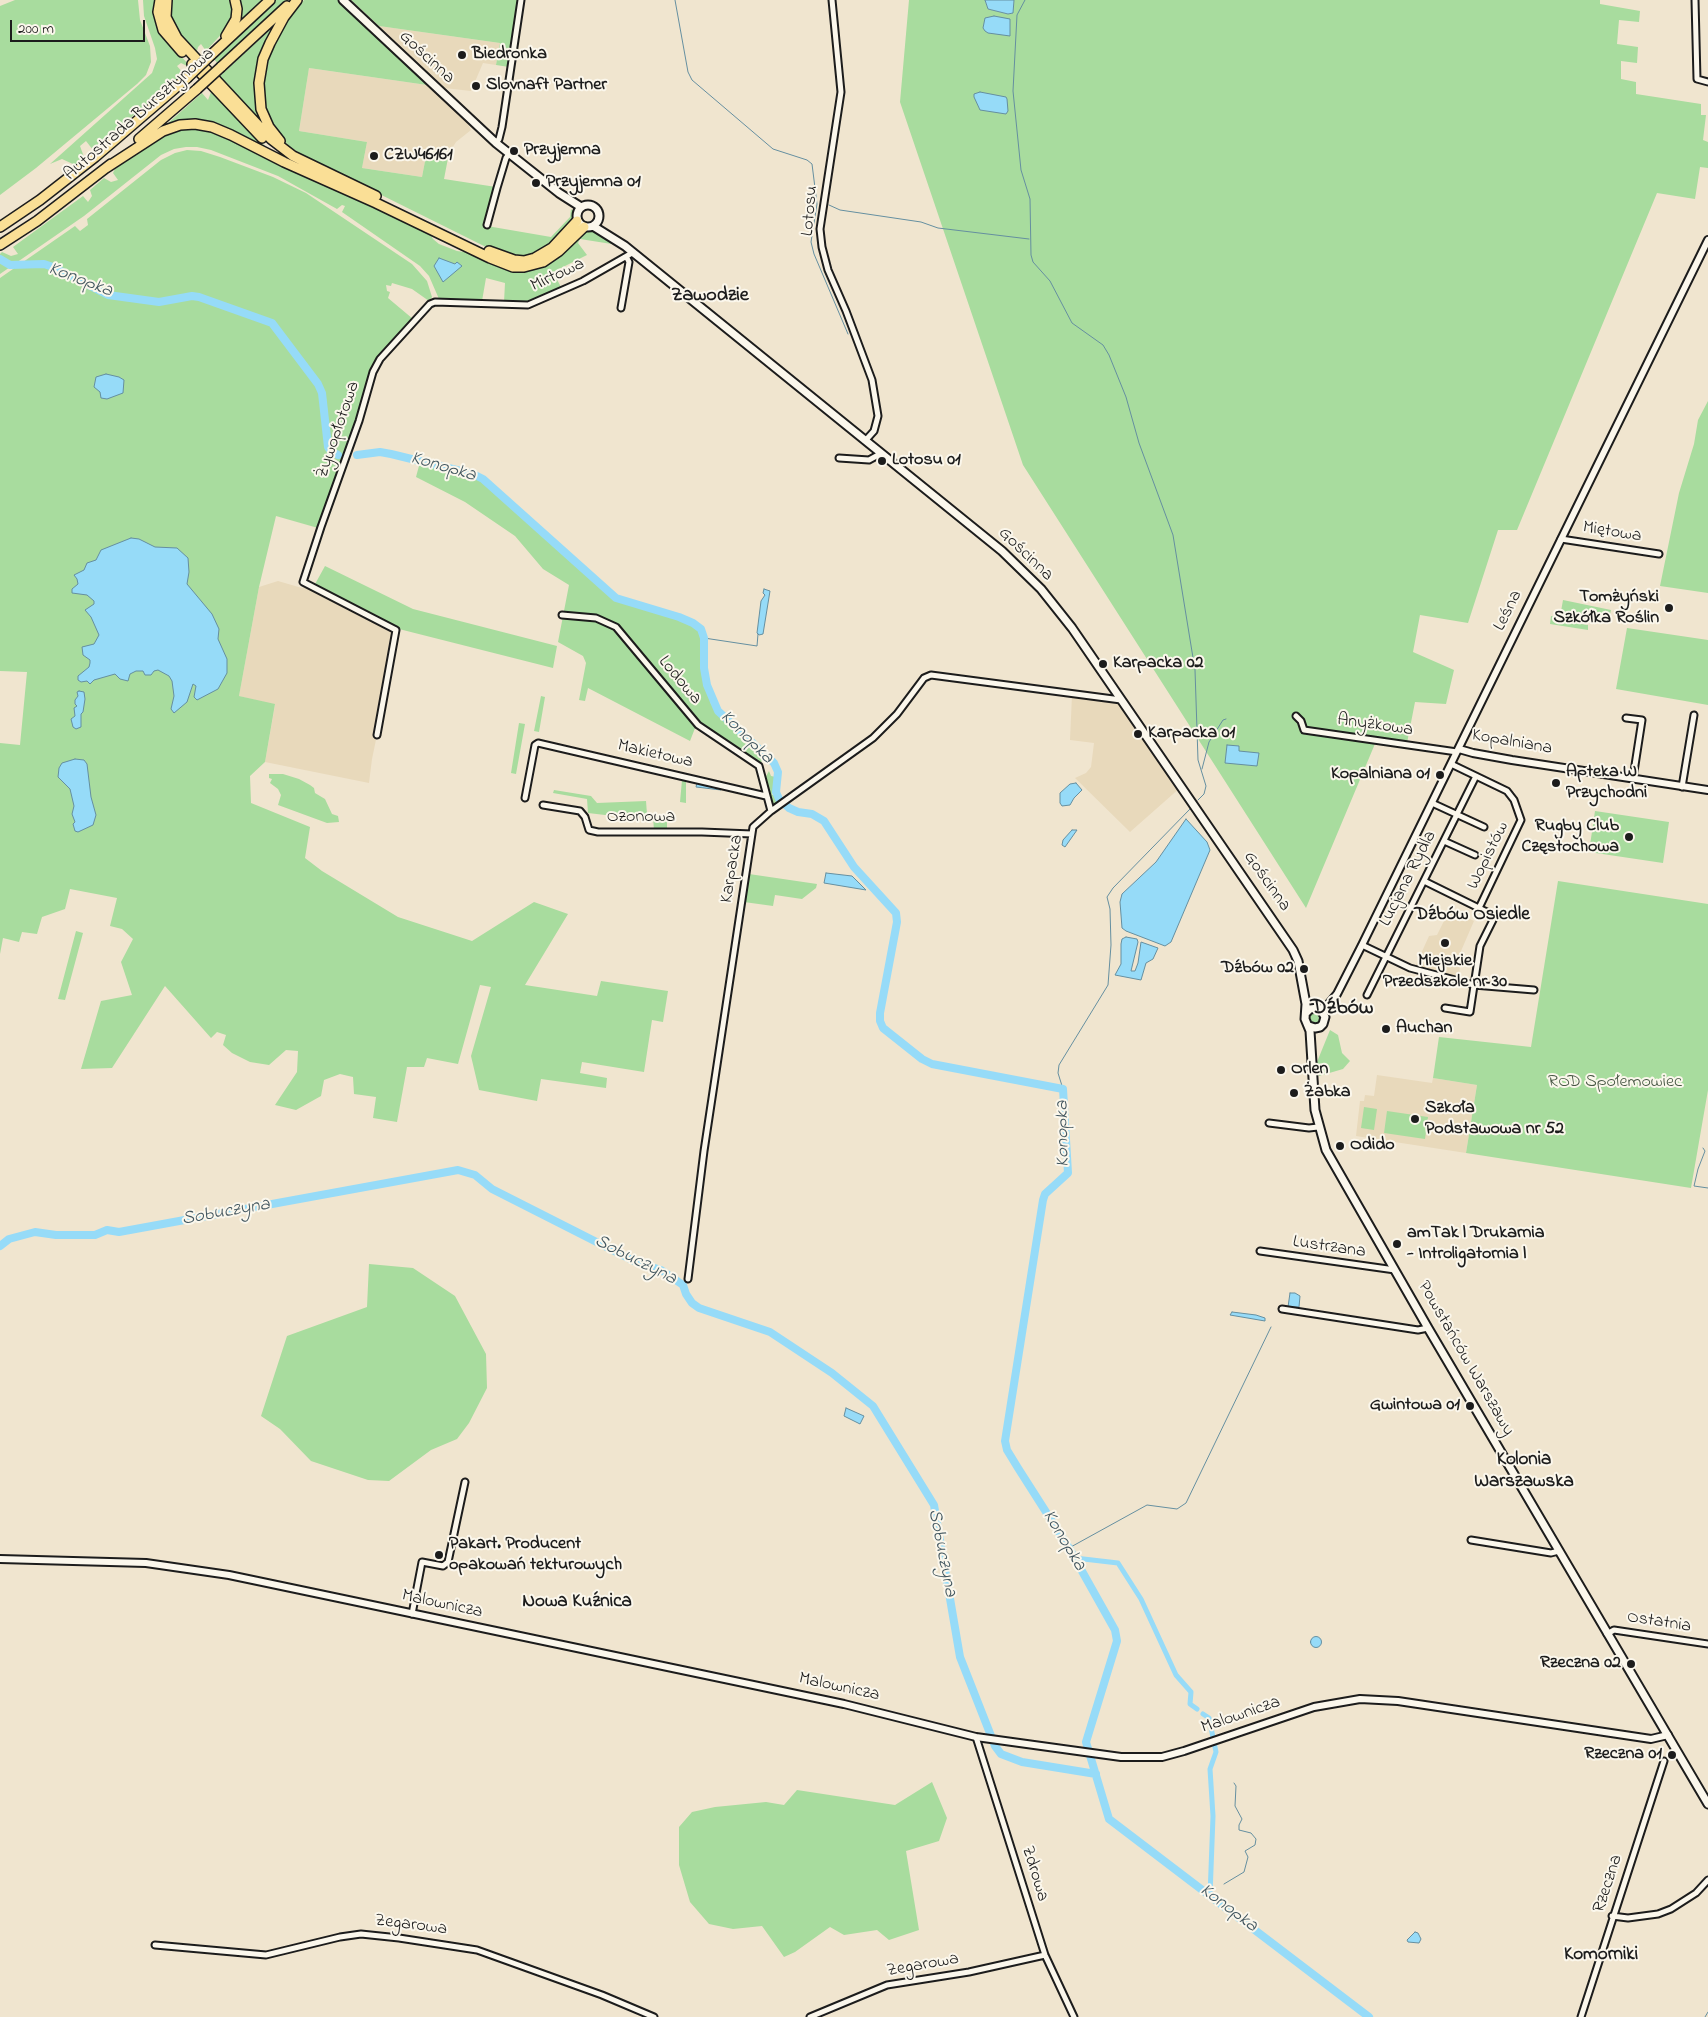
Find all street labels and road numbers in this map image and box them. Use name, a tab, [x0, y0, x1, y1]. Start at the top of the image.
street label: Gościnna	[394, 27, 458, 89]
street label: Autostrada Bursztynowa	[60, 44, 220, 186]
street label: Lotosu	[798, 185, 824, 237]
street label: Mirtowa	[528, 254, 588, 298]
street label: Żywopłotowa	[312, 379, 366, 481]
street label: Miętowa	[1581, 518, 1643, 548]
street label: Gościnna	[993, 523, 1057, 587]
street label: Leśna	[1490, 587, 1528, 635]
street label: Lodowa	[652, 652, 706, 710]
street label: Anyżkowa	[1336, 710, 1414, 742]
street label: Kopalniana	[1470, 725, 1554, 761]
street label: Makietowa	[615, 736, 695, 774]
street label: Ozonowa	[607, 807, 675, 829]
street label: Wopistów	[1463, 819, 1515, 893]
street label: Lucjana Rydla	[1376, 827, 1442, 931]
street label: Karpacka	[717, 833, 749, 905]
street label: Gościnna	[1238, 848, 1294, 916]
street label: Lustrzana	[1291, 1232, 1367, 1264]
street label: Powstańców Warszawy	[1412, 1278, 1518, 1440]
street label: Malownicza	[400, 1586, 484, 1624]
street label: Ostatnia	[1625, 1607, 1693, 1639]
street label: Malownicza	[797, 1669, 881, 1707]
street label: Malownicza	[1199, 1692, 1283, 1740]
street label: Zdrowa	[1015, 1844, 1053, 1904]
street label: Rzeczna	[1590, 1852, 1628, 1916]
street label: Zegarowa	[374, 1911, 448, 1941]
street label: Zegarowa	[885, 1949, 961, 1983]

